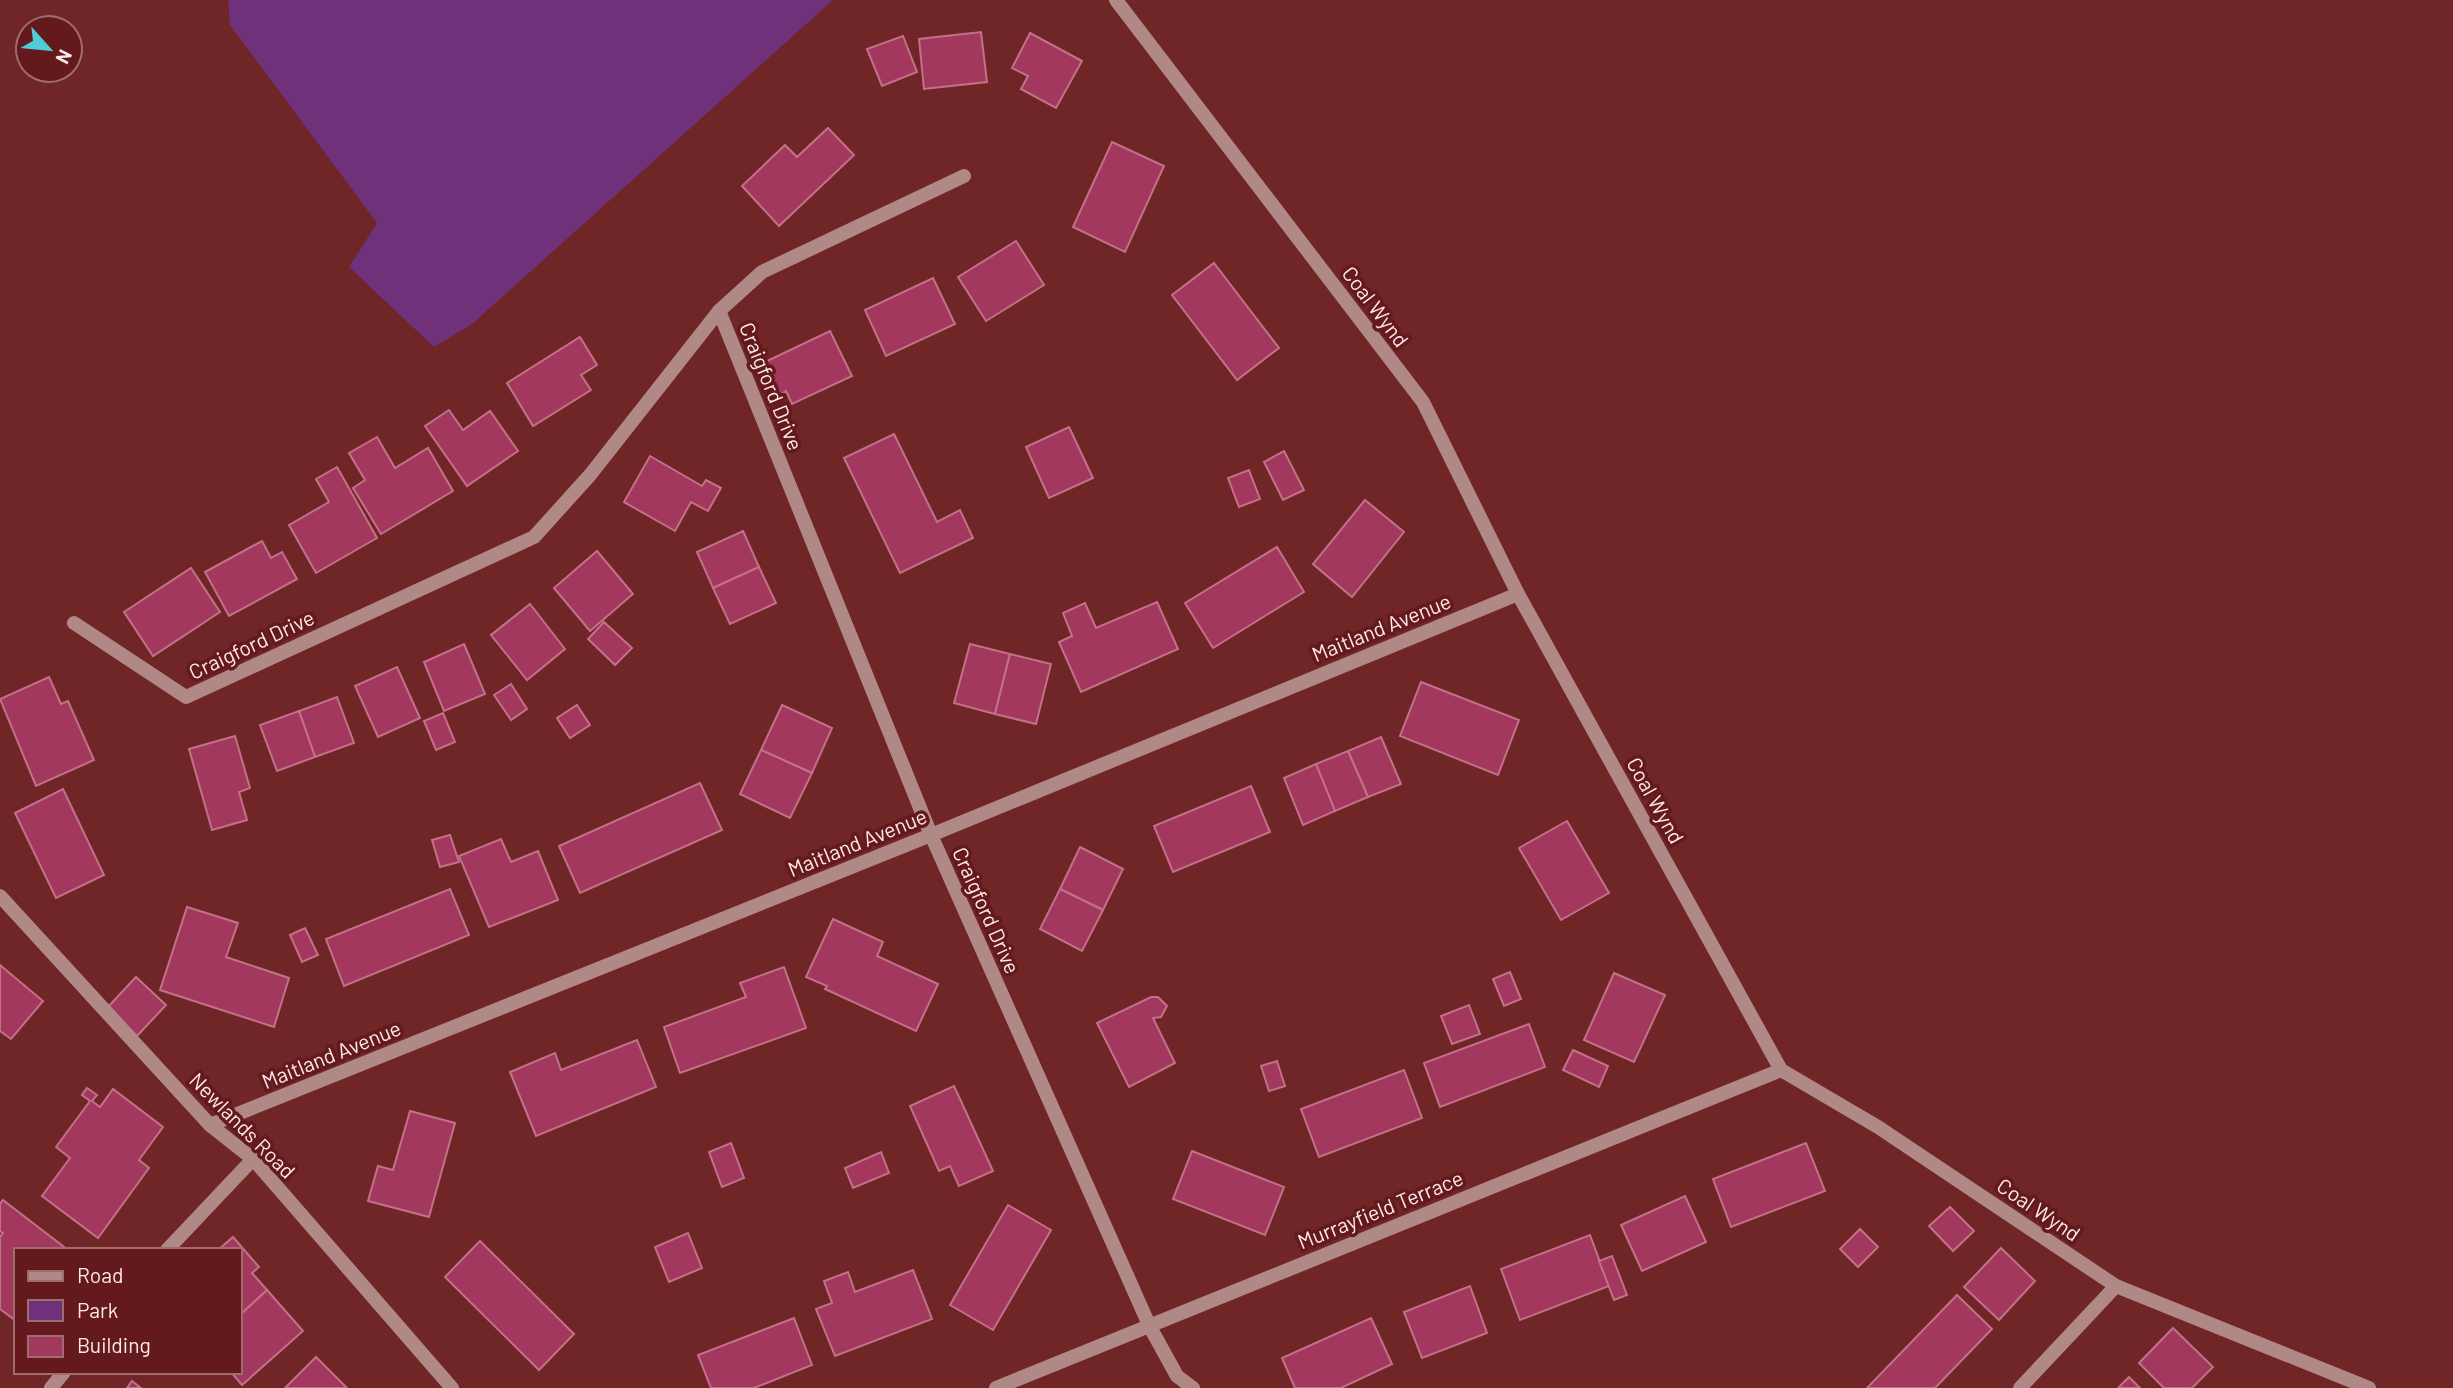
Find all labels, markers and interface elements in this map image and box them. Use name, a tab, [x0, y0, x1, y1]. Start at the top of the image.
north arrow	[14, 14, 84, 84]
text: N	[51, 46, 78, 68]
street label: Coal Wynd	[1338, 261, 1414, 351]
street label: Craigford Drive	[735, 318, 809, 454]
street label: Maitland Avenue	[1308, 588, 1454, 666]
street label: Craigford Drive	[184, 604, 318, 684]
street label: Coal Wynd	[1622, 753, 1690, 847]
street label: Maitland Avenue	[784, 803, 930, 881]
street label: Craigford Drive	[948, 843, 1026, 977]
street label: Maitland Avenue	[258, 1015, 404, 1093]
street label: Newlands Road	[185, 1067, 301, 1183]
street label: Murrayfield Terrace	[1294, 1164, 1466, 1254]
street label: Coal Wynd	[1993, 1172, 2085, 1246]
legend	[14, 1248, 242, 1374]
text: Road	[77, 1262, 123, 1287]
text: Park	[77, 1297, 118, 1322]
text: Building	[77, 1332, 151, 1357]

